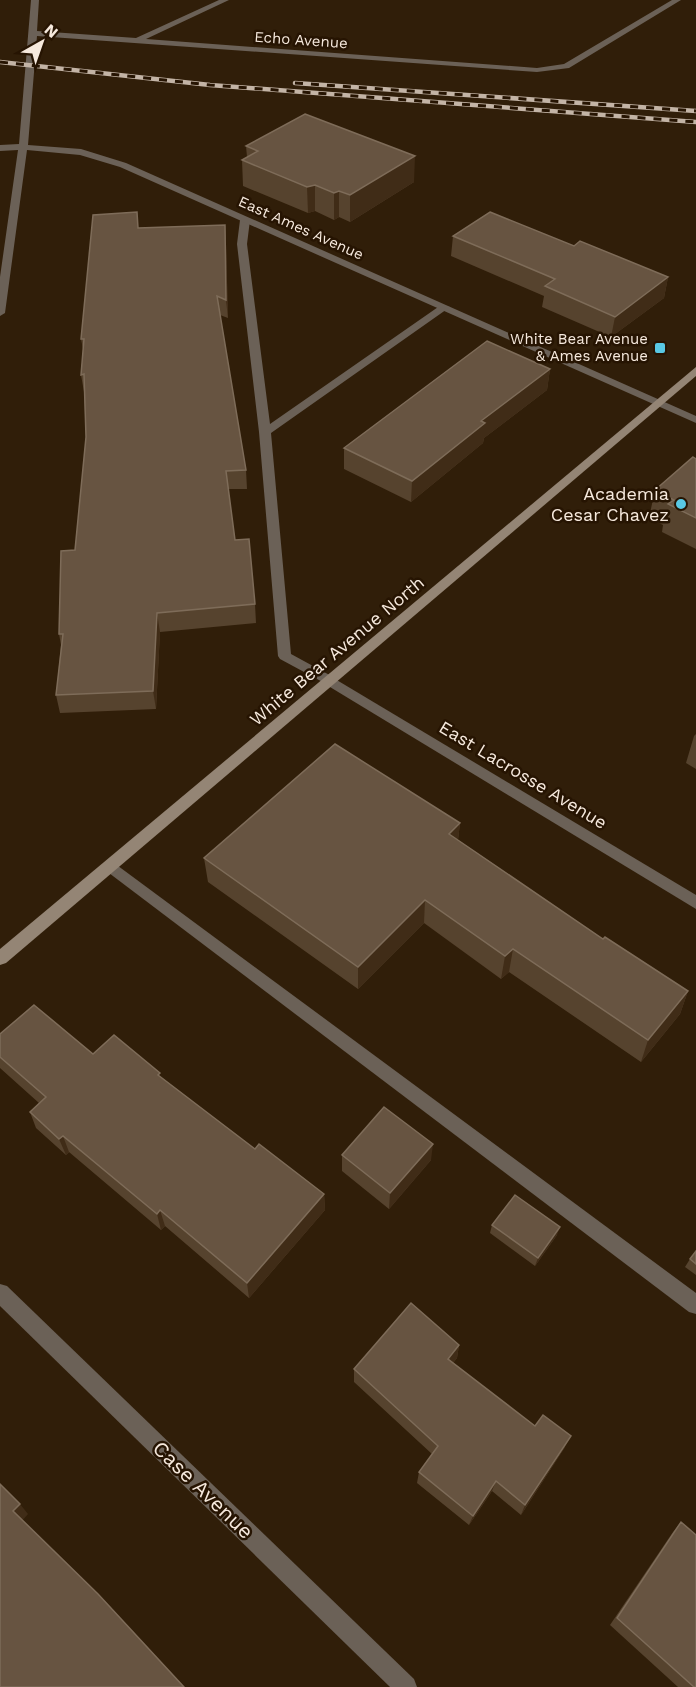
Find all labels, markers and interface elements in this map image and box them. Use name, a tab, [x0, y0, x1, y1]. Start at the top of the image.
north arrow	[12, 12, 72, 72]
text: N	[41, 20, 62, 42]
street label: Echo Avenue	[254, 28, 348, 52]
street label: East Ames Avenue	[236, 192, 366, 264]
place label: White Bear Avenue & Ames Avenue	[510, 330, 648, 365]
marker: White Bear Avenue & Ames Avenue	[653, 341, 667, 355]
place label: Academia Cesar Chavez	[551, 483, 669, 525]
marker: Academia Cesar Chavez	[674, 497, 688, 511]
street label: White Bear Avenue North	[245, 572, 428, 730]
street label: East Lacrosse Avenue	[435, 716, 611, 833]
street label: Case Avenue	[148, 1435, 259, 1544]

